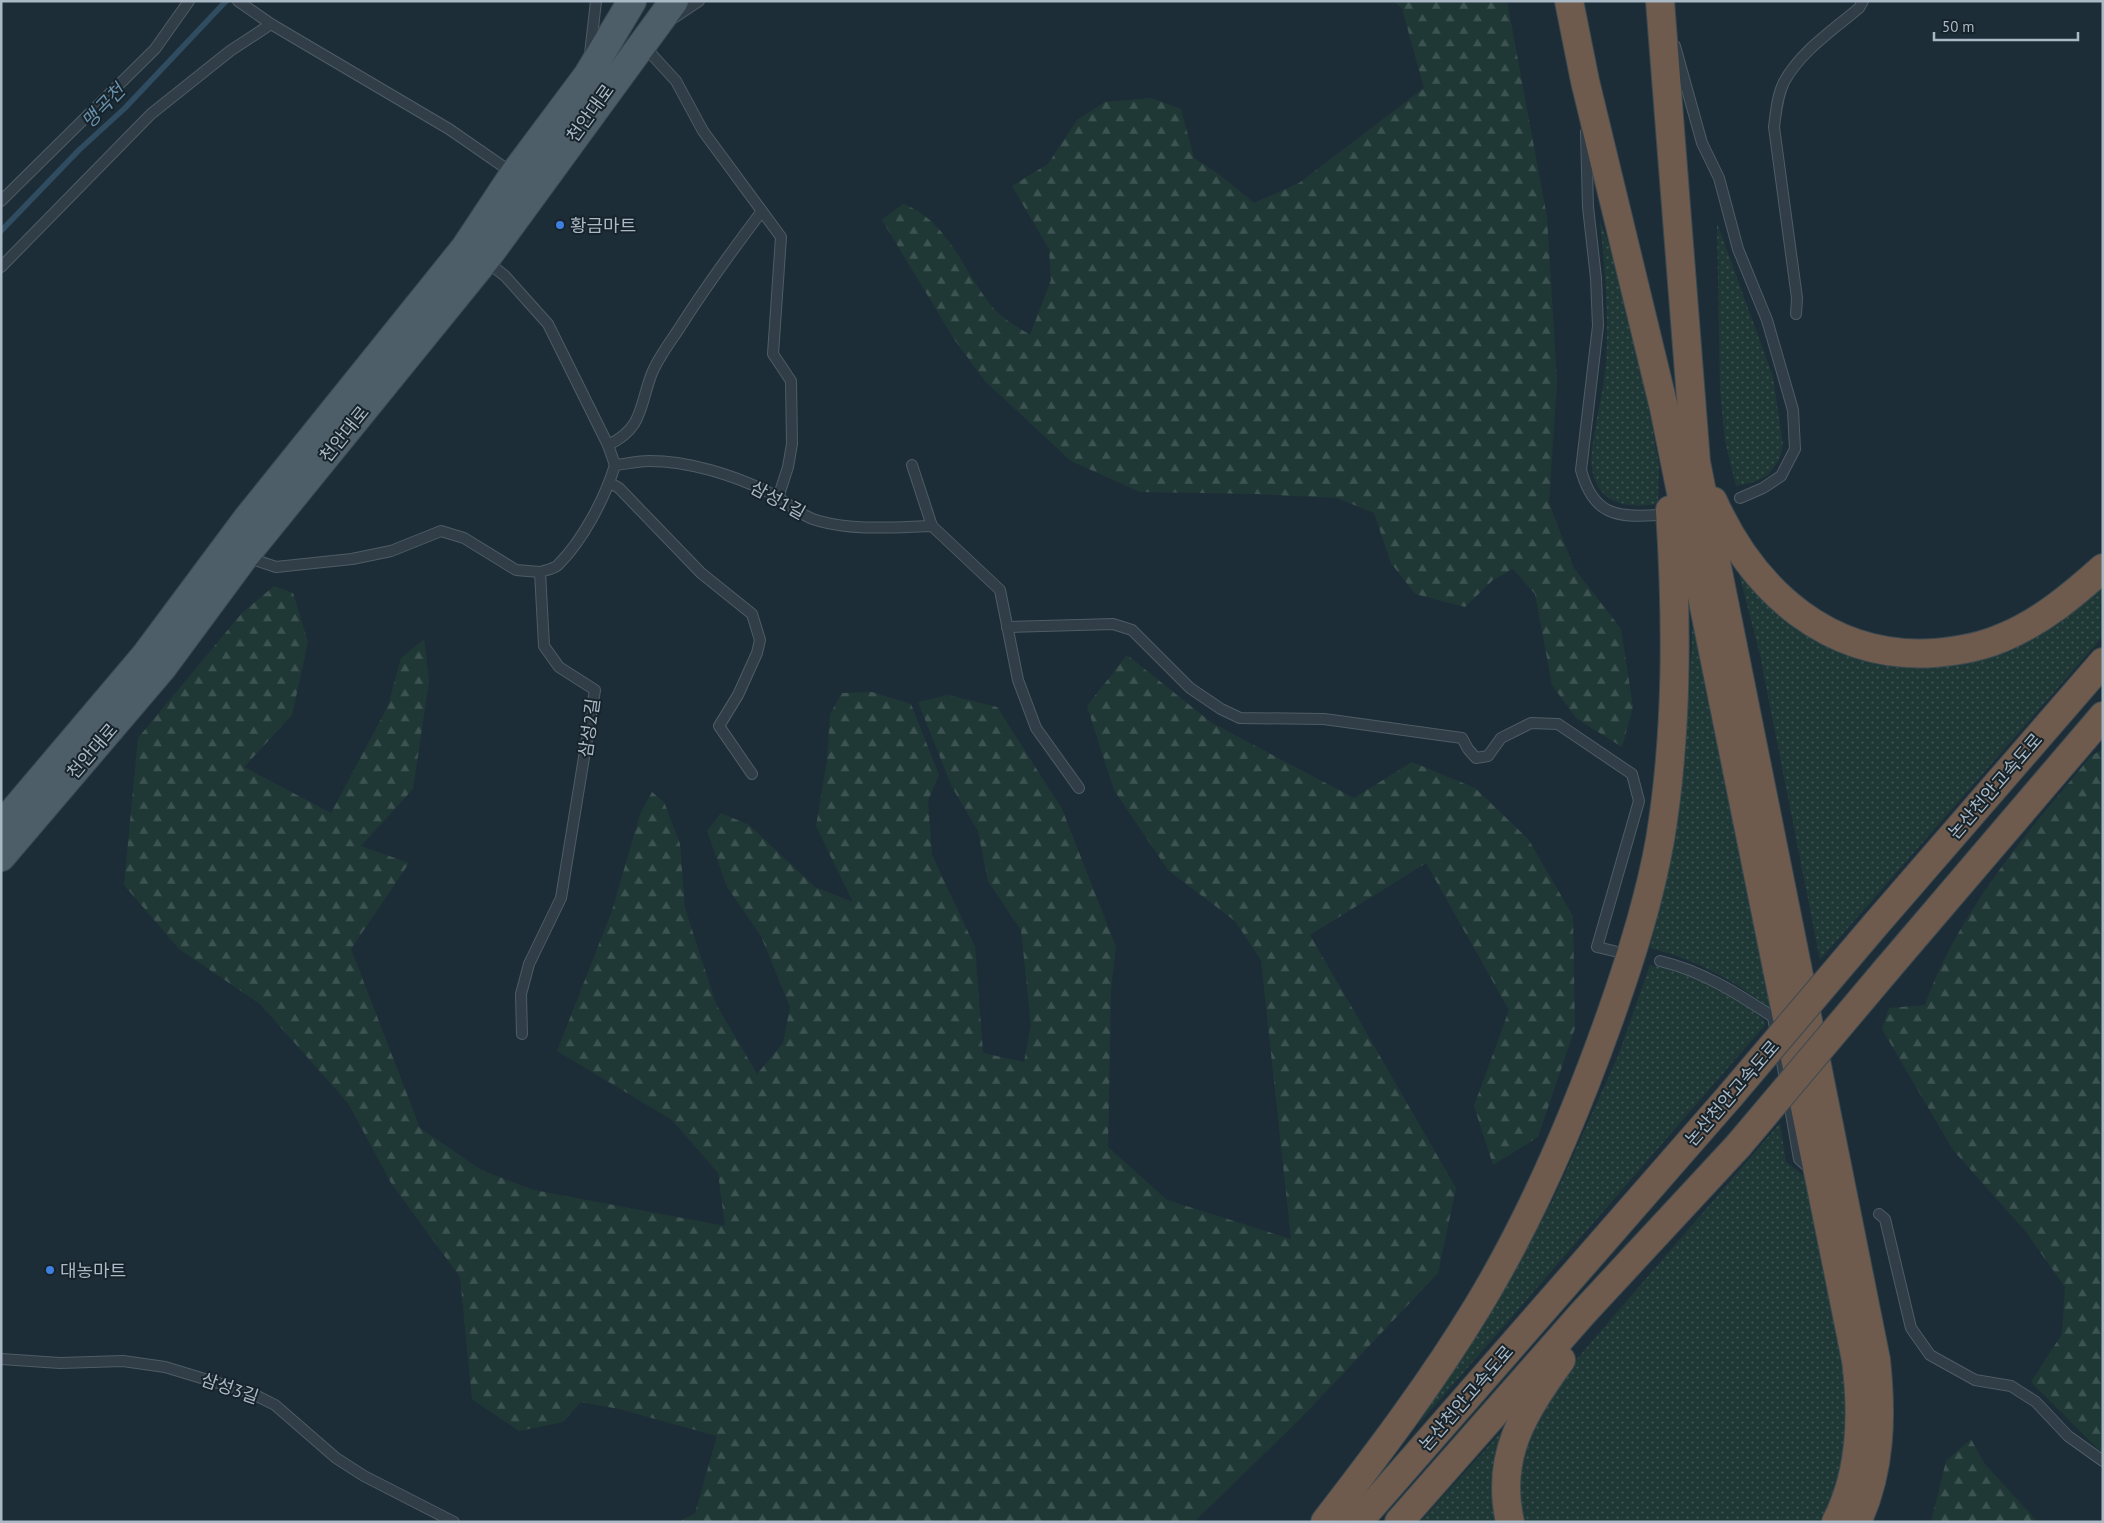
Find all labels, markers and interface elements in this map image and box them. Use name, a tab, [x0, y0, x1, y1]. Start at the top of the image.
scale bar	[1934, 10, 2078, 42]
text: 50 m	[1942, 17, 1975, 36]
water label: 맹곡천	[76, 78, 131, 133]
street label: 천안대로	[561, 79, 619, 147]
place label: 황금마트	[570, 214, 636, 237]
marker: 황금마트	[554, 219, 566, 231]
street label: 천안대로	[314, 401, 374, 467]
street label: 삼성1길	[746, 476, 810, 524]
street label: 삼성2길	[573, 697, 605, 759]
street label: 천안대로	[62, 718, 122, 784]
street label: 논산천안고속도로	[1943, 728, 2047, 844]
street label: 논산천안고속도로	[1680, 1035, 1784, 1151]
place label: 대농마트	[60, 1259, 126, 1282]
marker: 대농마트	[44, 1264, 56, 1276]
street label: 논산천안고속도로	[1414, 1340, 1518, 1456]
street label: 삼성3길	[198, 1367, 262, 1409]

